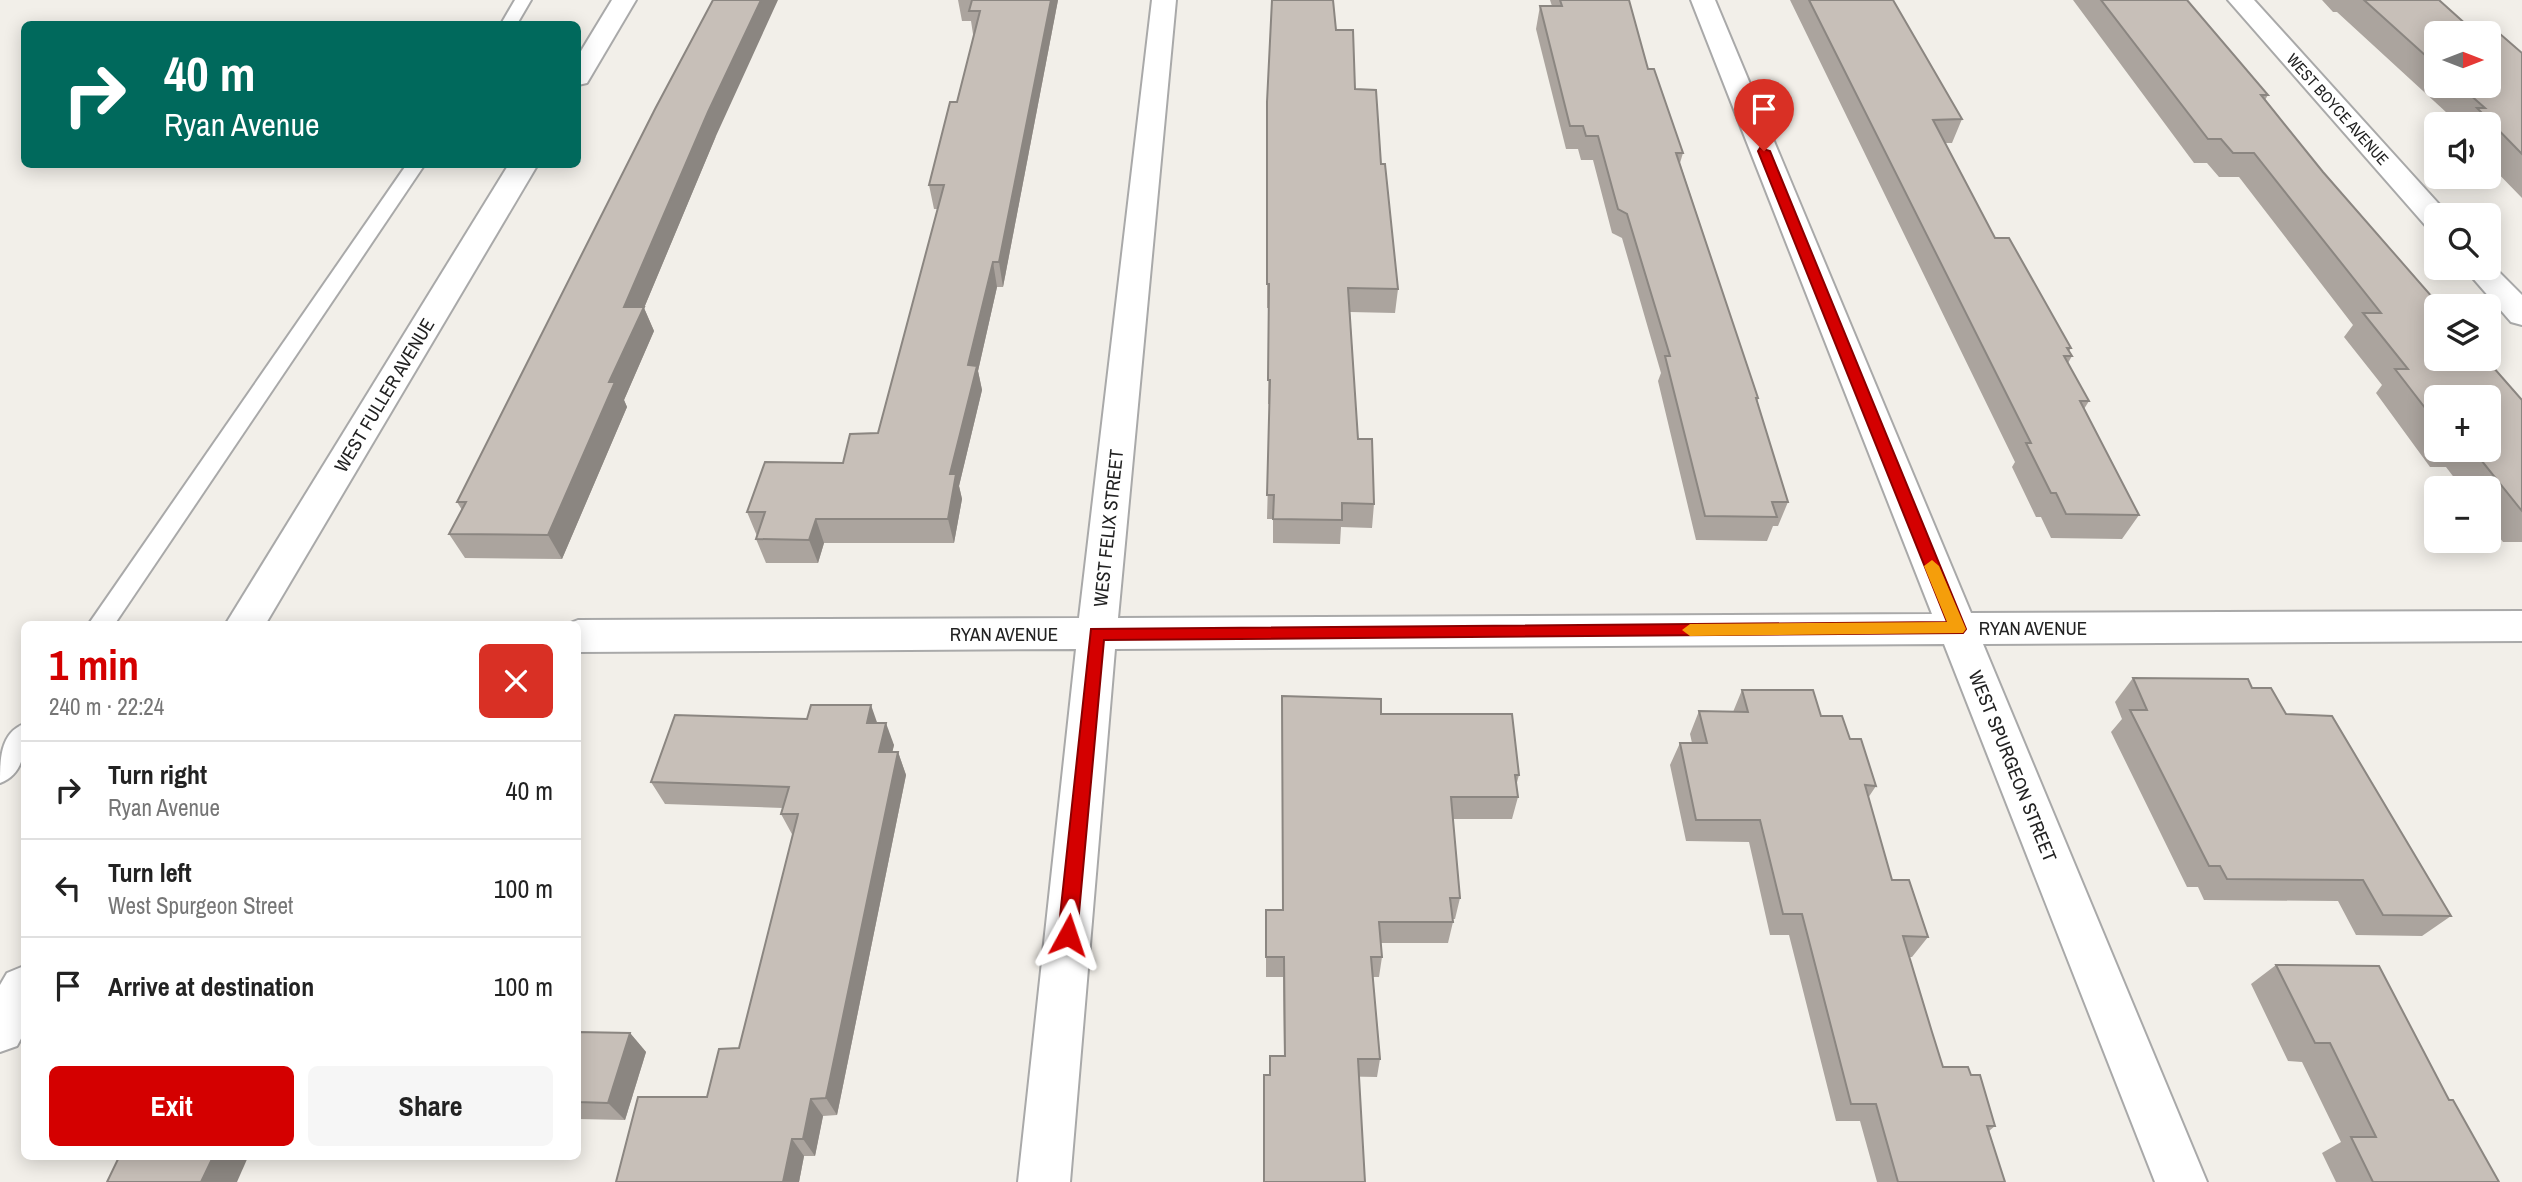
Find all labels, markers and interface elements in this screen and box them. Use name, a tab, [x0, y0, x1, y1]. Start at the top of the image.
north arrow	[2424, 21, 2501, 98]
map controls	[2424, 21, 2501, 553]
text: 40 m	[164, 40, 256, 106]
street label: WEST BOYCE AVENUE	[2282, 48, 2394, 170]
icon: right	[49, 49, 140, 140]
pin	[1734, 79, 1794, 151]
icon: arrive	[1745, 90, 1783, 128]
text: Ryan Avenue	[164, 103, 320, 146]
button: sound	[2424, 112, 2501, 189]
button: search	[2424, 203, 2501, 280]
button: layers	[2424, 294, 2501, 371]
street label: WEST FULLER AVENUE	[328, 313, 440, 477]
button: +	[2424, 385, 2501, 462]
street label: WEST FELIX STREET	[1087, 448, 1129, 608]
button: −	[2424, 476, 2501, 553]
street label: RYAN AVENUE	[1979, 615, 2087, 641]
street label: RYAN AVENUE	[950, 621, 1058, 647]
text: 1 min	[49, 637, 139, 693]
button: close	[479, 644, 553, 718]
street label: WEST SPURGEON STREET	[1963, 667, 2063, 866]
text: 240 m · 22:24	[49, 691, 164, 722]
text: Turn right	[108, 757, 207, 792]
icon: right	[49, 771, 87, 809]
text: 40 m	[506, 773, 553, 808]
text: Ryan Avenue	[108, 792, 220, 823]
text: Turn left	[108, 855, 192, 890]
icon: left	[49, 869, 87, 907]
text: 100 m	[494, 871, 553, 906]
text: West Spurgeon Street	[108, 890, 293, 921]
position arrow	[1031, 898, 1105, 972]
icon: arrive	[49, 967, 87, 1005]
text: Arrive at destination	[108, 969, 314, 1004]
text: 100 m	[494, 969, 553, 1004]
button: Exit	[49, 1066, 294, 1146]
button: Share	[308, 1066, 553, 1146]

